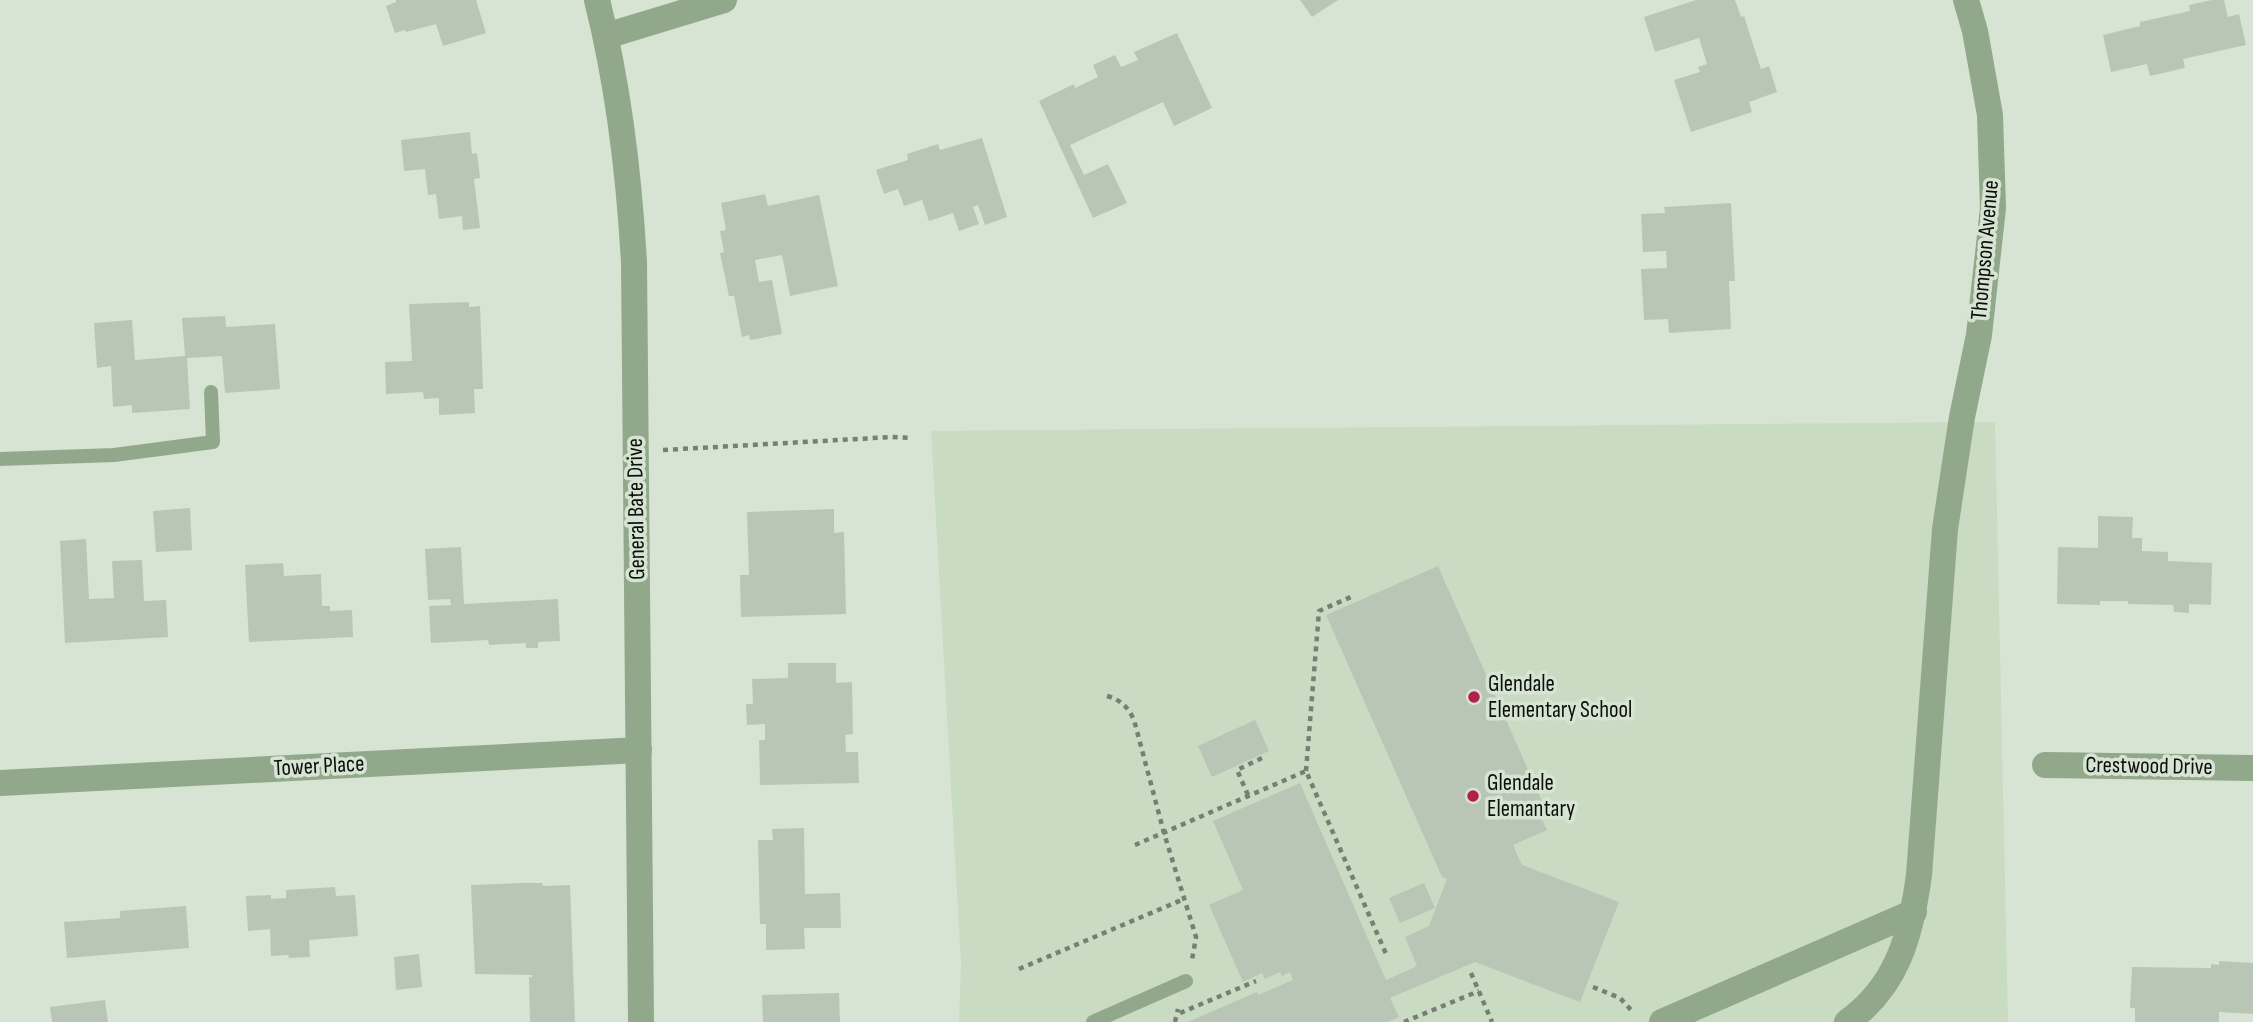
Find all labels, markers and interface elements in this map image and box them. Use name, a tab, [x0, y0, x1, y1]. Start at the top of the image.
street label: Thompson Avenue	[1965, 179, 2005, 321]
street label: General Bate Drive	[621, 438, 651, 580]
place label: Glendale Elementary School	[1488, 670, 1632, 724]
marker: Glendale Elementary School	[1466, 689, 1482, 705]
street label: Tower Place	[273, 750, 365, 782]
street label: Crestwood Drive	[2085, 751, 2213, 781]
place label: Glendale Elemantary	[1487, 769, 1575, 823]
marker: Glendale Elemantary	[1465, 788, 1481, 804]

